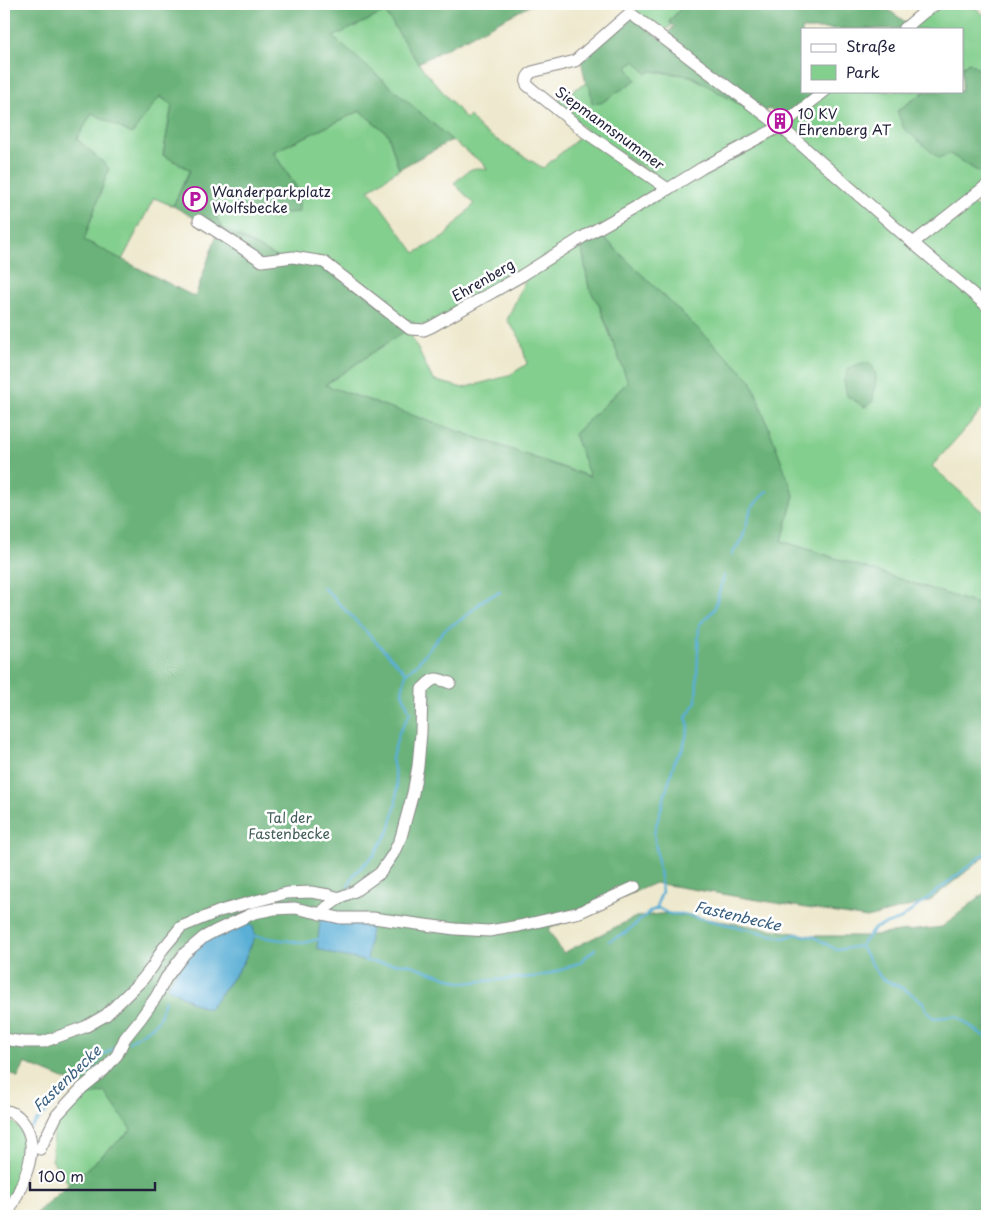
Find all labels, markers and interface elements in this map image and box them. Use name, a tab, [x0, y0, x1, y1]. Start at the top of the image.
legend	[801, 28, 964, 92]
text: Straße	[846, 34, 896, 57]
text: Park	[846, 60, 880, 83]
street label: Siepmannsnummer	[551, 81, 669, 175]
place label: 10 KV Ehrenberg AT	[798, 103, 892, 140]
building icon: 10 KV Ehrenberg AT	[767, 108, 793, 134]
place label: Wanderparkplatz Wolfsbecke	[212, 181, 331, 218]
parking icon: Wanderparkplatz Wolfsbecke	[182, 186, 208, 212]
street label: Ehrenberg	[448, 254, 518, 306]
park label: Tal der Fastenbecke	[248, 807, 330, 844]
water label: Fastenbecke	[693, 894, 784, 936]
water label: Fastenbecke	[26, 1039, 106, 1117]
scale bar	[30, 1160, 155, 1192]
text: 100 m	[38, 1164, 84, 1187]

